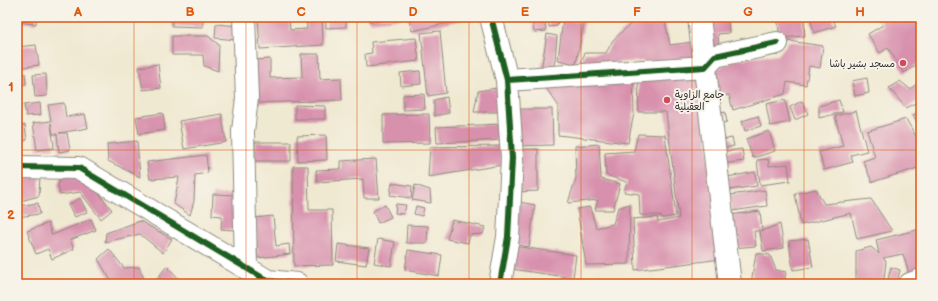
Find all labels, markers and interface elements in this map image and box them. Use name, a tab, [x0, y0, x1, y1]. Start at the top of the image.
text: A	[73, 4, 82, 20]
text: B	[185, 4, 195, 20]
text: C	[296, 4, 306, 20]
text: D	[408, 4, 418, 20]
text: E	[521, 4, 530, 20]
text: F	[633, 4, 641, 20]
text: G	[743, 4, 753, 20]
text: H	[855, 4, 865, 20]
place label: مسجد بشير باشا	[829, 58, 895, 70]
marker: مسجد بشير باشا	[898, 58, 908, 68]
text: 1	[8, 79, 14, 95]
place label: جامع الزاوية العقيلية	[675, 89, 725, 113]
marker: جامع الزاوية العقيلية	[662, 95, 672, 105]
text: 2	[7, 207, 15, 223]

